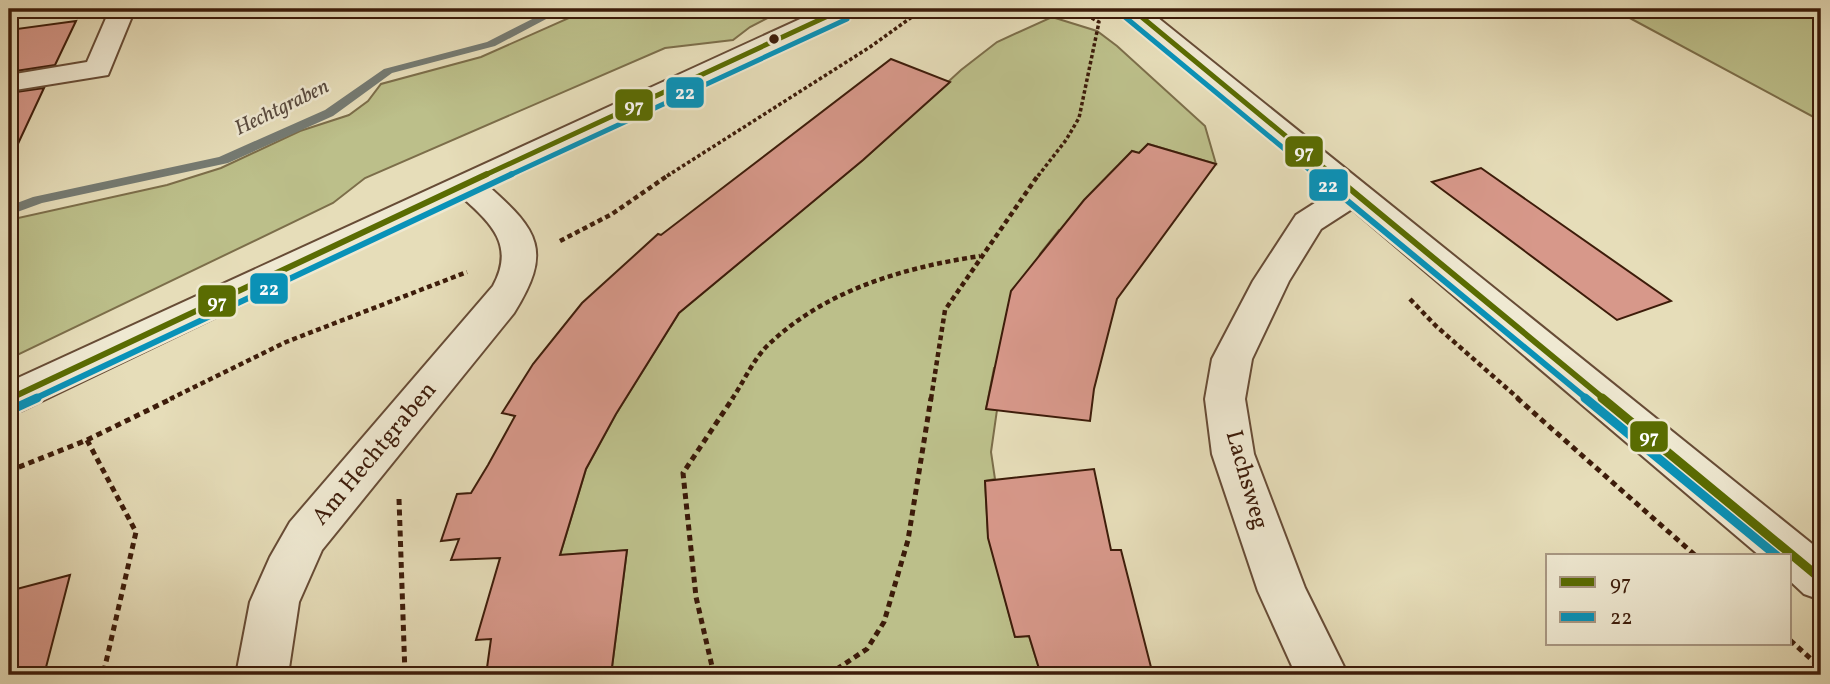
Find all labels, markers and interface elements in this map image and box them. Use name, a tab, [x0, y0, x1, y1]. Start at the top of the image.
unlabelled marker	[767, 32, 781, 46]
water label: Hechtgraben	[230, 73, 334, 143]
line badge: 22	[665, 76, 705, 109]
text: 22	[675, 81, 695, 107]
line badge: 97	[614, 88, 654, 122]
text: 97	[624, 94, 644, 120]
line badge: 97	[1284, 135, 1324, 168]
text: 97	[1294, 140, 1314, 166]
line badge: 22	[1308, 168, 1349, 202]
text: 22	[1318, 174, 1338, 200]
line badge: 22	[249, 272, 289, 305]
text: 22	[259, 277, 279, 303]
line badge: 97	[197, 284, 237, 318]
text: 97	[207, 290, 227, 316]
street label: Am Hechtgraben	[305, 375, 445, 533]
line badge: 97	[1629, 420, 1669, 453]
text: 97	[1639, 425, 1659, 451]
street label: Lachsweg	[1216, 426, 1276, 534]
legend	[1546, 554, 1792, 646]
text: 97	[1610, 570, 1631, 599]
text: 22	[1610, 604, 1633, 633]

